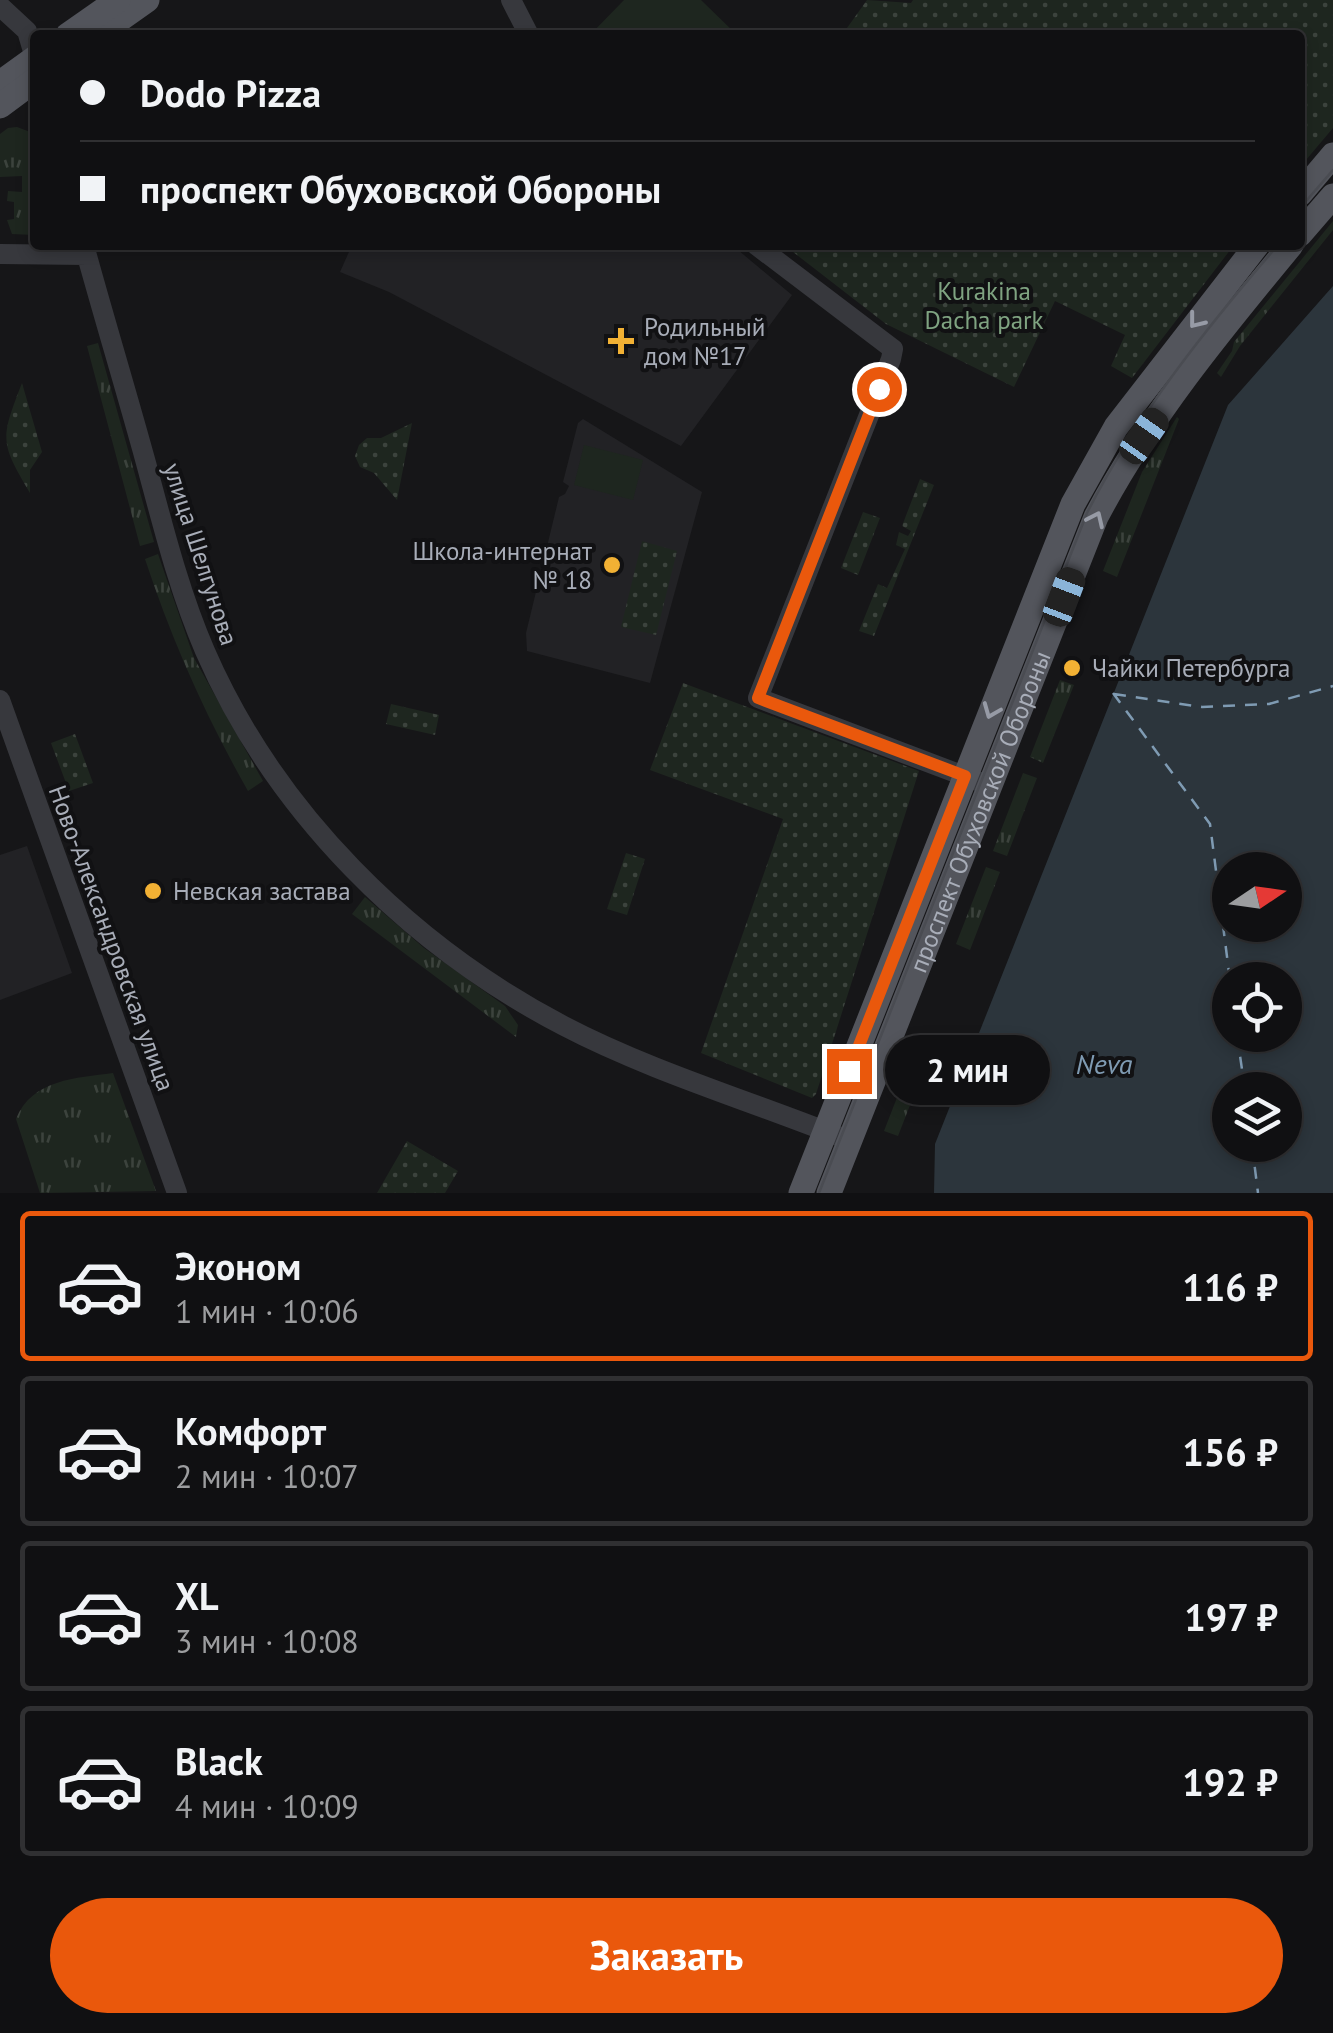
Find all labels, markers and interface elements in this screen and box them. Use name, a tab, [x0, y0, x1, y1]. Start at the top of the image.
text: Dodo Pizza	[140, 68, 321, 117]
text: проспект Обуховской Обороны	[140, 164, 661, 213]
park label: Kurakina Dacha park	[924, 275, 1044, 336]
one-way arrow	[1190, 310, 1208, 328]
place label: Родильный дом №17	[644, 311, 765, 372]
marker: Родильный дом №17	[608, 328, 634, 354]
route start	[857, 367, 902, 412]
car	[1115, 403, 1173, 469]
street label: улица Шелгунова	[156, 459, 246, 649]
one-way arrow	[1084, 511, 1104, 529]
place label: Школа-интернат № 18	[412, 535, 592, 596]
marker: Школа-интернат № 18	[601, 554, 623, 576]
car	[1039, 564, 1089, 630]
street label: проспект Обуховской Обороны	[902, 646, 1058, 977]
place label: Чайки Петербурга	[1092, 652, 1290, 684]
marker: Чайки Петербурга	[1061, 657, 1083, 679]
one-way arrow	[982, 701, 1002, 718]
street label: Ново-Александровская улица	[42, 781, 182, 1095]
north arrow	[1212, 852, 1302, 942]
map controls	[1212, 852, 1302, 1162]
place label: Невская застава	[173, 875, 351, 907]
marker: Невская застава	[142, 880, 164, 902]
button: locate	[1212, 962, 1302, 1052]
callout: 2 мин	[884, 1036, 1049, 1106]
water label: Neva	[1076, 1045, 1133, 1082]
route end	[827, 1049, 872, 1094]
text: 2 мин	[926, 1049, 1009, 1091]
button: layers	[1212, 1072, 1302, 1162]
icon: car	[55, 1241, 145, 1331]
text: Эконом	[175, 1241, 301, 1290]
text: 116 ₽	[1182, 1262, 1278, 1311]
text: 1 мин · 10:06	[175, 1290, 359, 1332]
icon: car	[55, 1406, 145, 1496]
text: Комфорт	[175, 1406, 326, 1455]
text: 156 ₽	[1182, 1427, 1278, 1476]
text: 2 мин · 10:07	[175, 1455, 359, 1497]
icon: car	[55, 1571, 145, 1661]
text: XL	[175, 1571, 219, 1620]
text: 197 ₽	[1184, 1592, 1278, 1641]
text: 3 мин · 10:08	[175, 1620, 359, 1662]
icon: car	[55, 1736, 145, 1826]
text: Black	[175, 1736, 263, 1785]
text: 192 ₽	[1182, 1757, 1278, 1806]
text: 4 мин · 10:09	[175, 1785, 359, 1827]
button: Заказать	[50, 1898, 1283, 2013]

